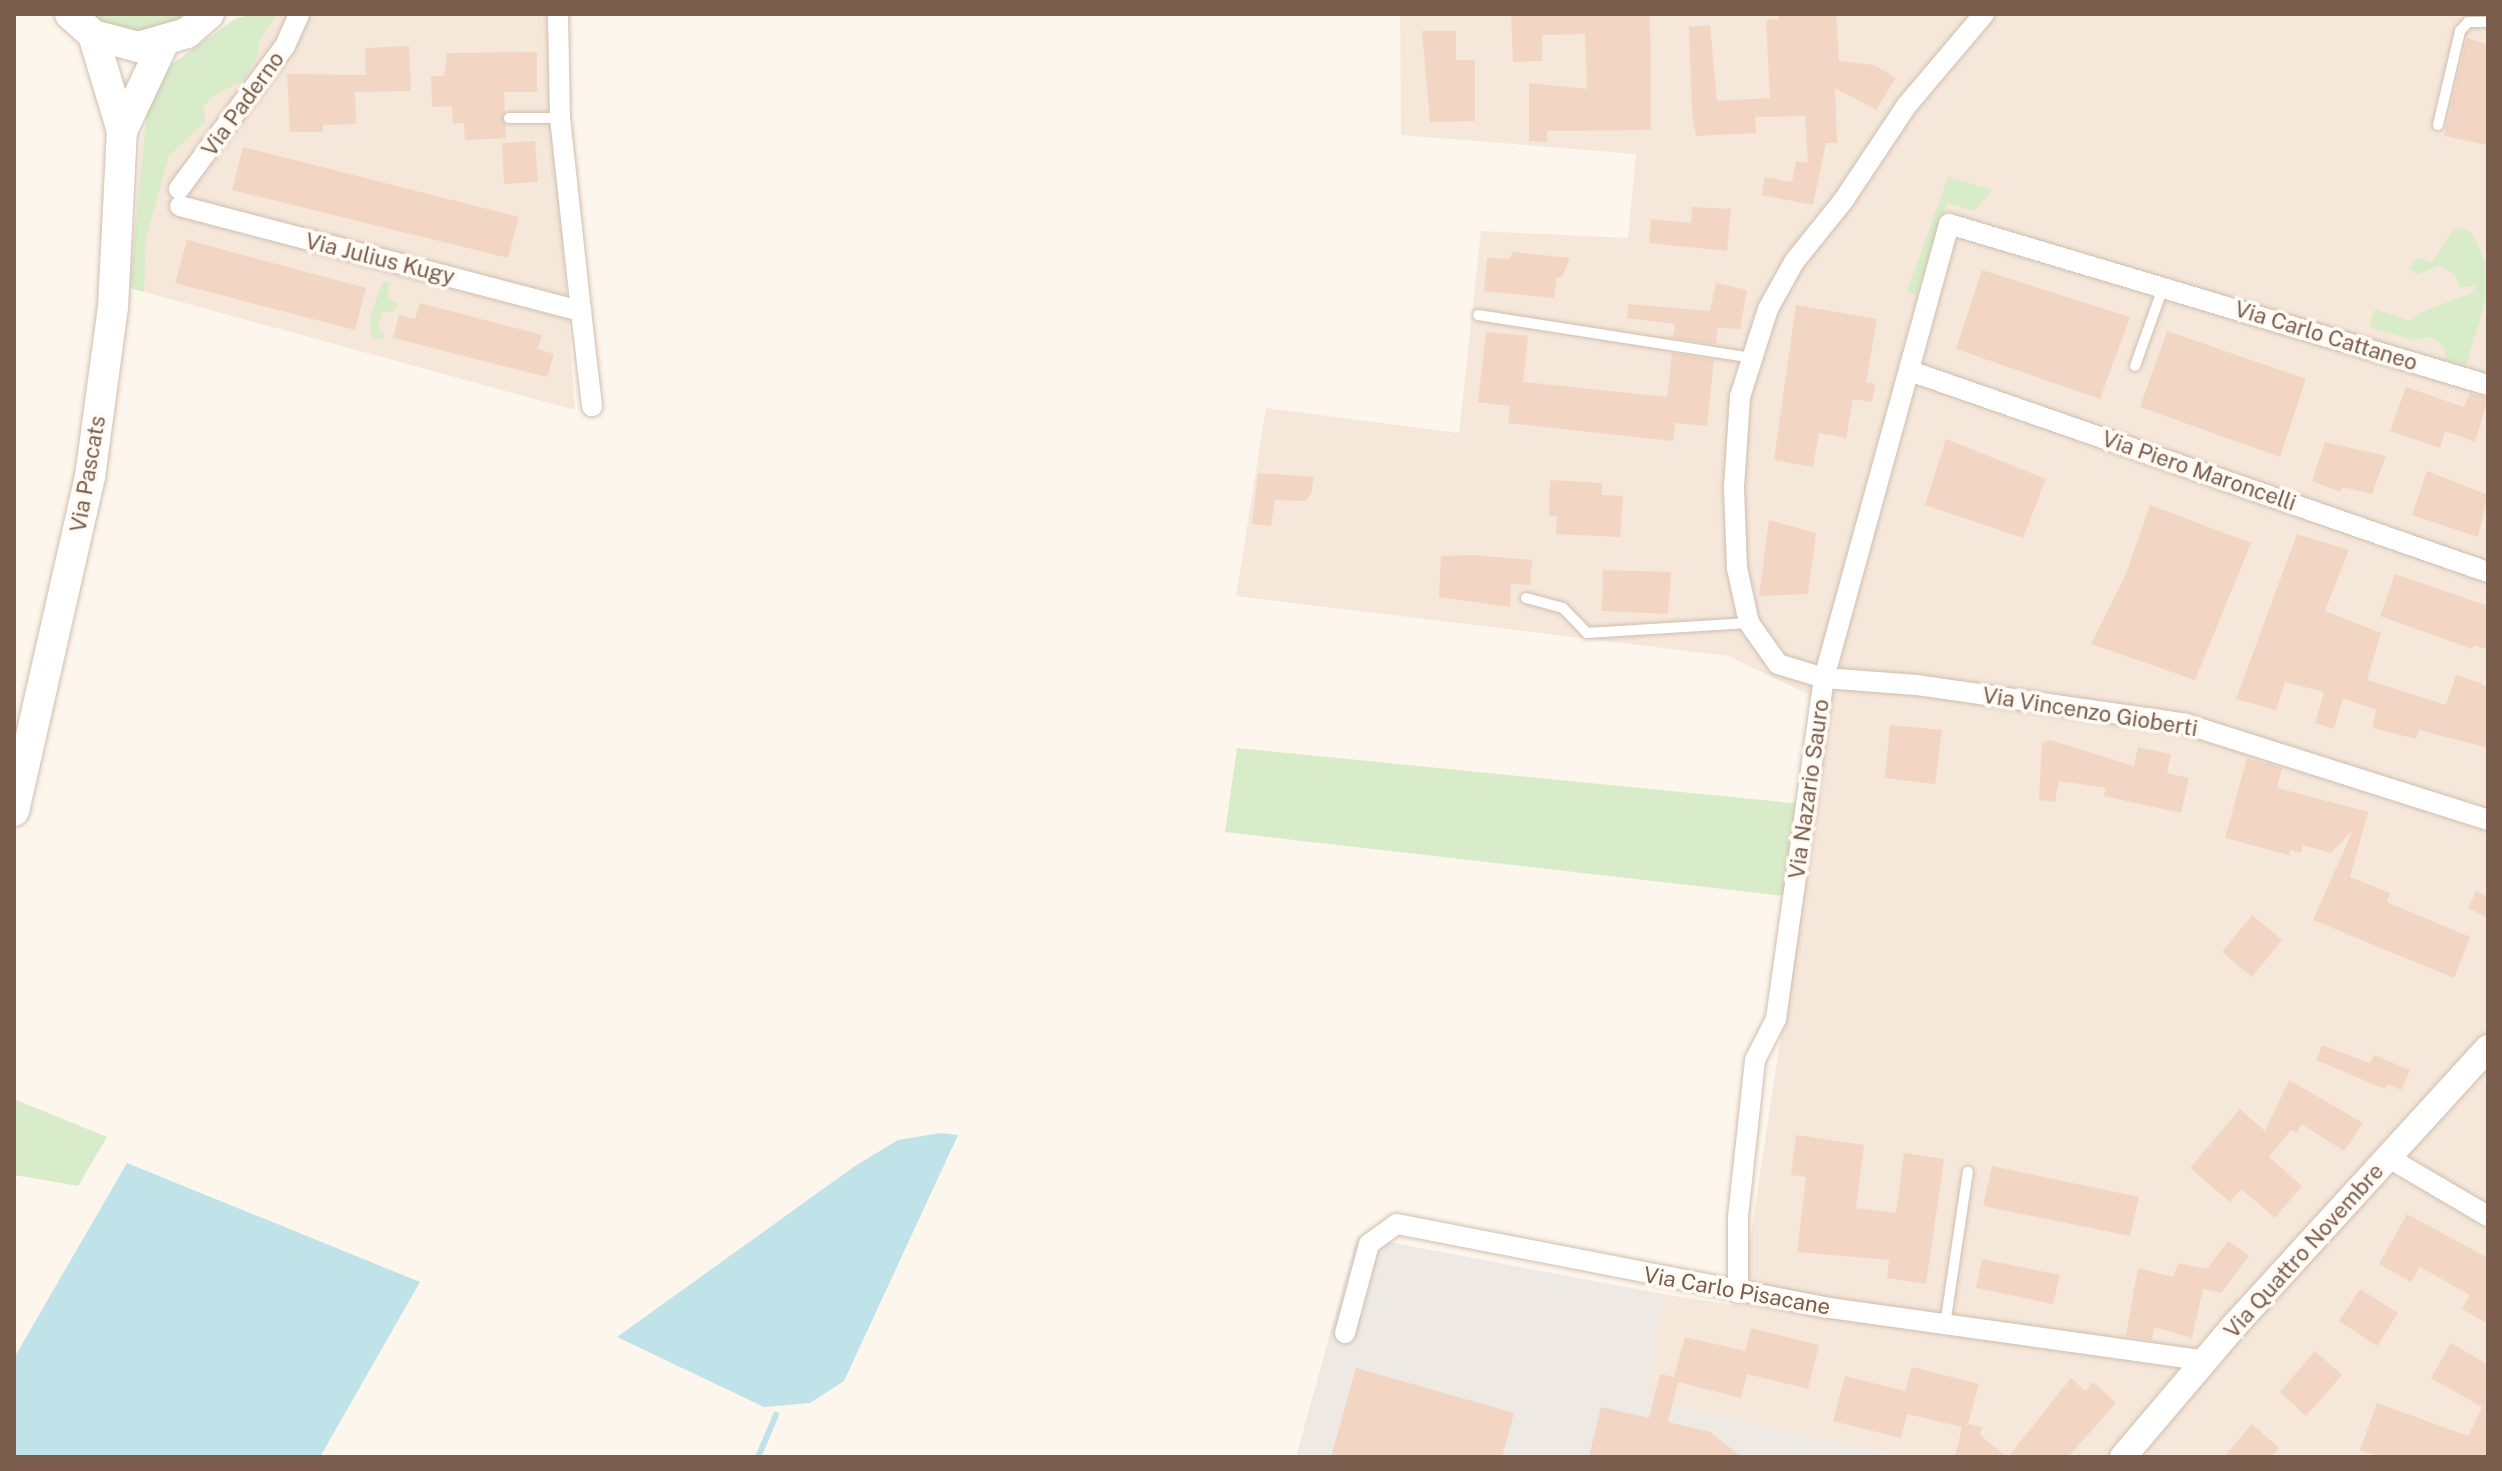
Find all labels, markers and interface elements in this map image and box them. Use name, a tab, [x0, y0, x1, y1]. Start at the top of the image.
street label: Via Paderno	[196, 46, 290, 162]
street label: Via Julius Kugy	[303, 228, 457, 290]
street label: Via Carlo Cattaneo	[2231, 296, 2421, 376]
street label: Via Pascats	[65, 414, 111, 534]
street label: Via Piero Maroncelli	[2098, 425, 2300, 517]
street label: Via Vincenzo Gioberti	[1980, 682, 2200, 742]
street label: Via Nazario Sauro	[1783, 697, 1835, 881]
street label: Via Quattro Novembre	[2219, 1158, 2389, 1344]
street label: Via Carlo Pisacane	[1641, 1262, 1833, 1320]

